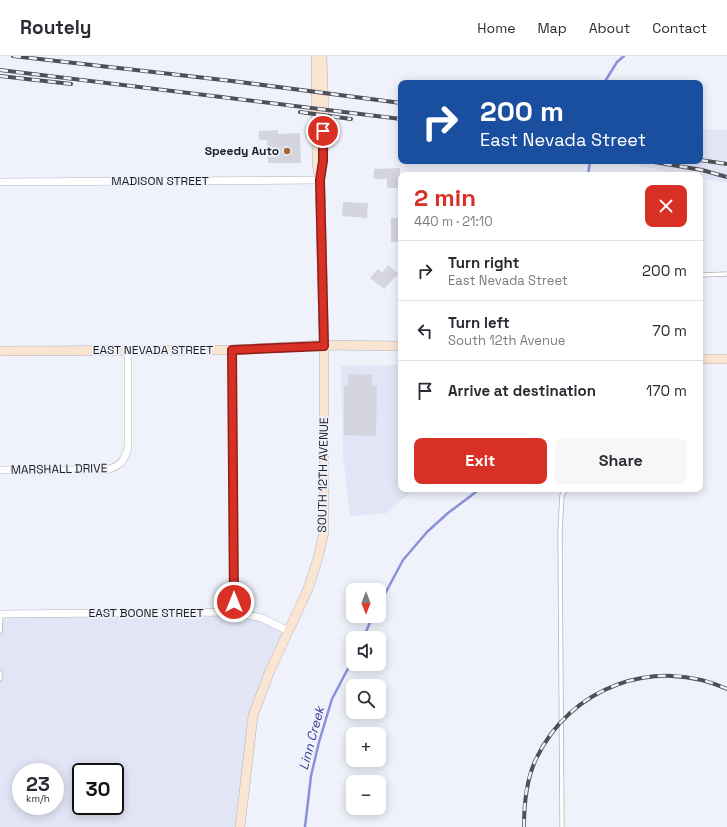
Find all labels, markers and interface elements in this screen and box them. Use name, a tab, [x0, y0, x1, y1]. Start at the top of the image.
text: Routely	[20, 15, 91, 40]
text: Home	[477, 19, 515, 37]
text: Map	[537, 19, 567, 37]
text: About	[589, 19, 630, 37]
text: Contact	[652, 19, 707, 37]
text: 200 m	[480, 93, 564, 129]
icon: right	[414, 96, 466, 148]
pin	[306, 114, 340, 148]
icon: arrive	[312, 120, 334, 142]
text: East Nevada Street	[480, 128, 646, 151]
place label: Speedy Auto	[205, 143, 279, 159]
marker: Speedy Auto	[282, 146, 292, 156]
street label: MADISON STREET	[111, 173, 209, 189]
text: 2 min	[414, 182, 476, 213]
button: close	[645, 185, 687, 227]
text: 440 m · 21:10	[414, 213, 493, 230]
text: Turn right	[448, 253, 519, 272]
icon: right	[414, 260, 436, 282]
text: 200 m	[642, 261, 687, 280]
text: East Nevada Street	[448, 272, 568, 289]
text: Turn left	[448, 313, 510, 332]
icon: left	[414, 320, 436, 342]
text: 70 m	[652, 321, 687, 340]
text: South 12th Avenue	[448, 332, 566, 349]
street label: EAST NEVADA STREET	[93, 342, 213, 358]
icon: arrive	[414, 380, 436, 402]
text: Arrive at destination	[448, 381, 596, 400]
text: 170 m	[646, 381, 687, 400]
street label: SOUTH 12TH AVENUE	[314, 417, 332, 533]
button: Exit	[414, 438, 547, 484]
button: Share	[555, 438, 687, 484]
street label: MARSHALL DRIVE	[10, 460, 108, 478]
position arrow	[213, 581, 255, 623]
north arrow	[346, 583, 386, 623]
map controls	[346, 583, 386, 815]
street label: EAST BOONE STREET	[88, 605, 204, 621]
button: sound	[346, 631, 386, 671]
button: search	[346, 679, 386, 719]
water label: Linn Creek	[295, 703, 329, 772]
button: +	[346, 727, 386, 767]
speed limit sign: 30	[72, 763, 124, 815]
text: 23	[26, 771, 50, 797]
button: −	[346, 775, 386, 815]
text: km/h	[26, 792, 50, 805]

